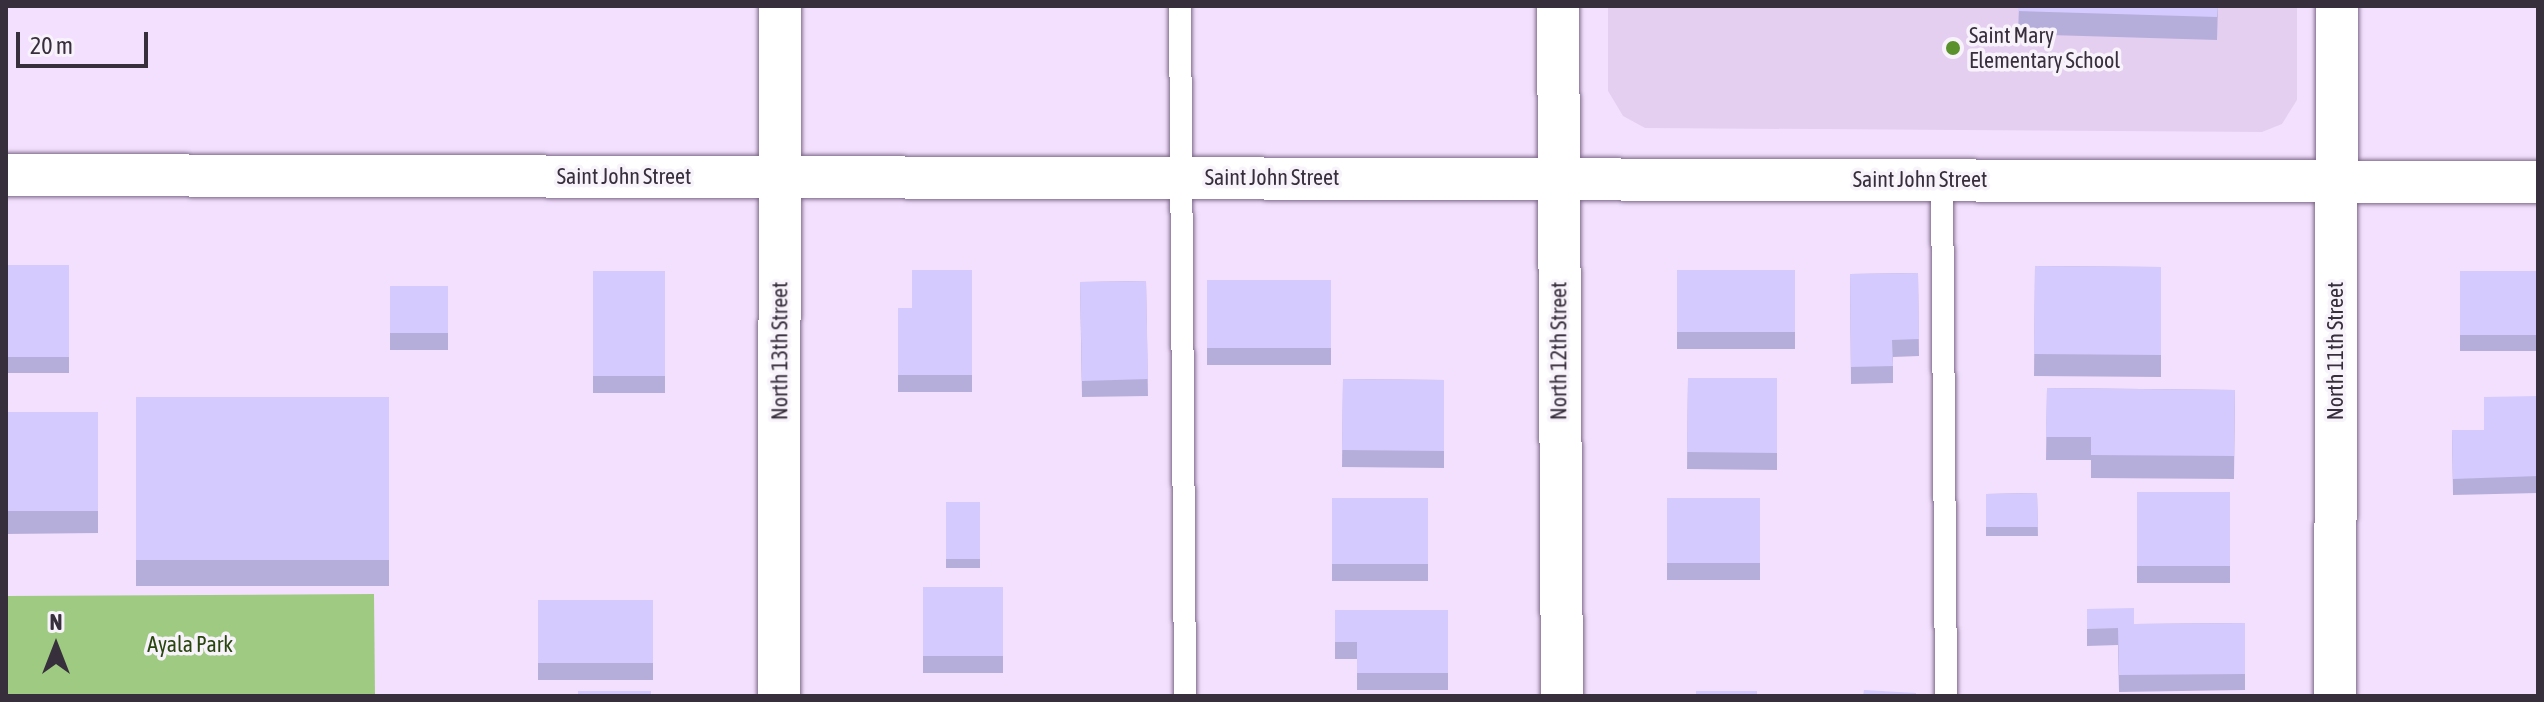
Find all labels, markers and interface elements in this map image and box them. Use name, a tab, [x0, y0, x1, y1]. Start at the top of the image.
scale bar	[20, 16, 152, 66]
place label: Saint Mary Elementary School	[1969, 22, 2120, 74]
text: 20 m	[30, 32, 73, 59]
marker: Saint Mary Elementary School	[1944, 39, 1962, 57]
street label: Saint John Street	[557, 164, 691, 190]
street label: Saint John Street	[1205, 165, 1339, 191]
street label: Saint John Street	[1853, 167, 1987, 193]
street label: North 13th Street	[767, 282, 793, 420]
street label: North 12th Street	[1546, 282, 1572, 420]
street label: North 11th Street	[2323, 282, 2349, 420]
north arrow	[16, 606, 96, 686]
text: N	[50, 609, 62, 635]
park label: Ayala Park	[147, 632, 233, 658]

